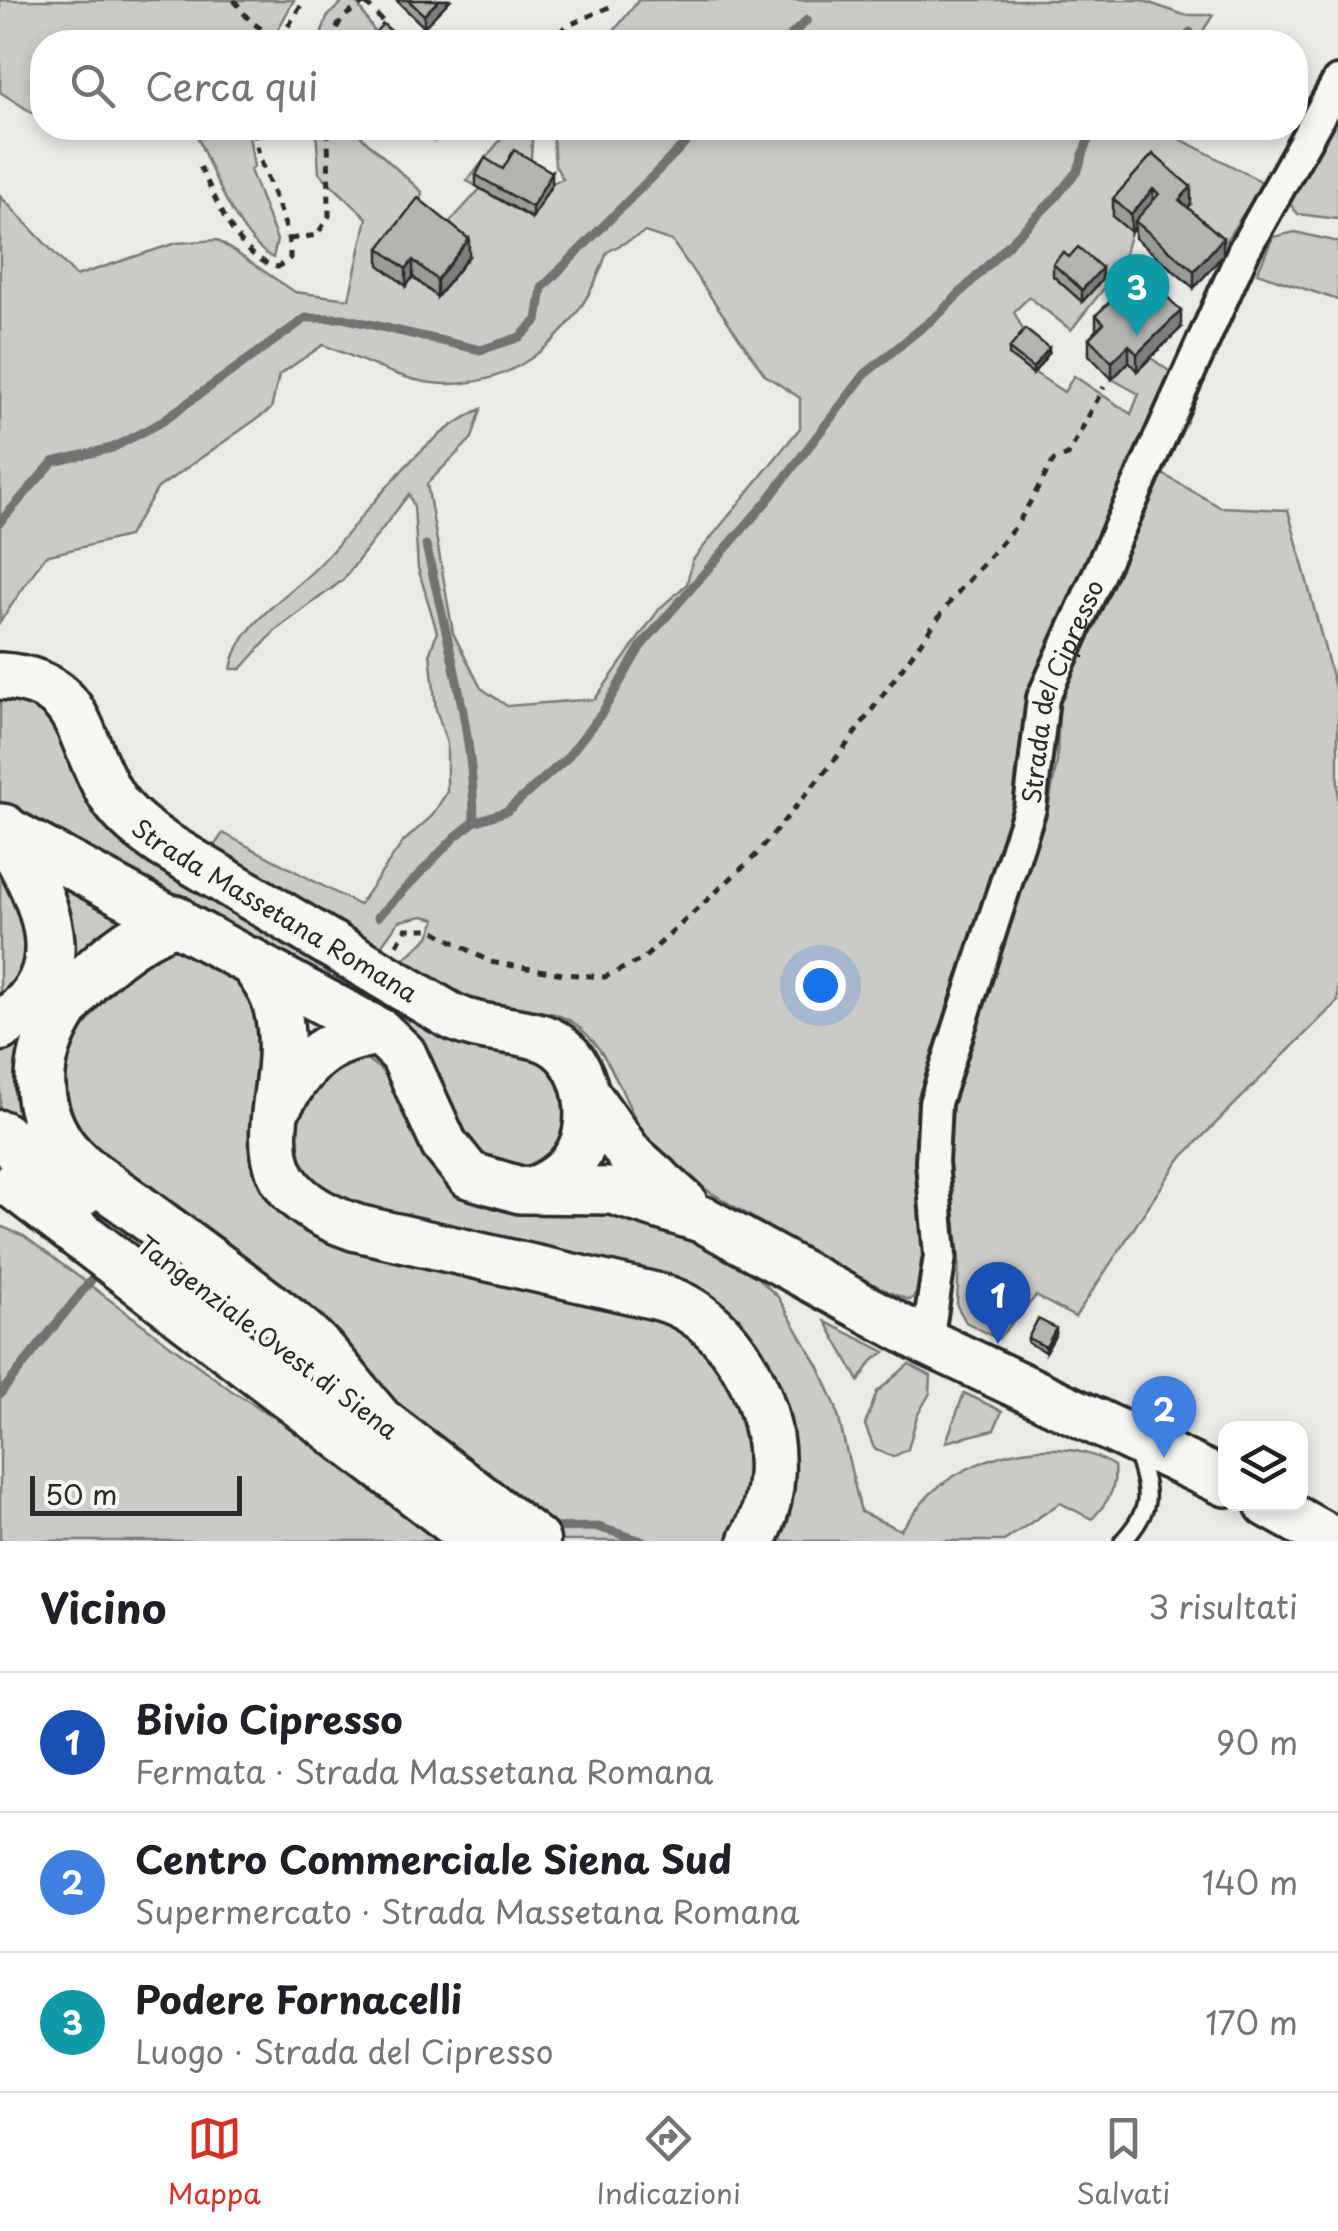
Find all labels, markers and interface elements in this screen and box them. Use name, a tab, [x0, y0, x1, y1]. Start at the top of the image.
search box	[30, 30, 1308, 140]
text: Cerca qui	[145, 57, 318, 114]
icon: search	[65, 58, 120, 113]
pin: 3	[1104, 254, 1170, 336]
street label: Strada del Cipresso	[1012, 573, 1113, 806]
street label: Strada Massetana Romana	[124, 809, 425, 1011]
your location	[795, 960, 846, 1011]
street label: Tangenziale Ovest di Siena	[129, 1226, 407, 1448]
pin: 1	[966, 1262, 1030, 1344]
pin: 2	[1132, 1376, 1196, 1458]
map controls	[1218, 1421, 1308, 1511]
button: layers	[1218, 1421, 1308, 1511]
scale bar	[30, 1471, 242, 1516]
text: 50 m	[45, 1472, 118, 1515]
text: Vicino	[40, 1575, 166, 1638]
text: 3 risultati	[1148, 1582, 1298, 1630]
text: Bivio Cipresso	[135, 1690, 403, 1747]
text: 1	[65, 1718, 80, 1766]
text: 90 m	[1216, 1718, 1298, 1766]
text: Fermata · Strada Massetana Romana	[135, 1747, 713, 1795]
text: Centro Commerciale Siena Sud	[135, 1830, 732, 1887]
text: 2	[61, 1858, 84, 1906]
text: 140 m	[1202, 1858, 1298, 1906]
text: Supermercato · Strada Massetana Romana	[135, 1887, 800, 1935]
text: Podere Fornacelli	[135, 1970, 462, 2027]
text: 3	[62, 1998, 83, 2046]
text: 170 m	[1205, 1998, 1298, 2046]
text: Luogo · Strada del Cipresso	[135, 2027, 553, 2075]
tab: Mappa	[168, 2111, 261, 2214]
tab: Indicazioni	[596, 2111, 741, 2214]
tab: Salvati	[1076, 2111, 1170, 2214]

